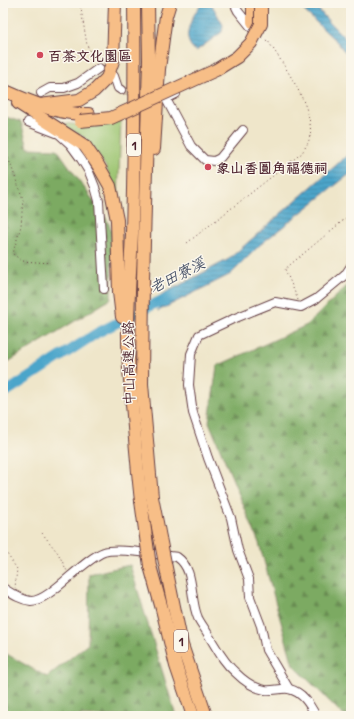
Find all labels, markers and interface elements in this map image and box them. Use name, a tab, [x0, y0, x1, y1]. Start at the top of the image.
place label: 百茶文化園區	[48, 46, 132, 65]
marker: 百茶文化園區	[35, 50, 45, 60]
road number: 1	[127, 134, 141, 156]
place label: 象山香圓角福德祠	[216, 158, 328, 177]
marker: 象山香圓角福德祠	[203, 162, 213, 172]
water label: 老田寮溪	[145, 252, 209, 298]
street label: 中山高速公路	[118, 321, 138, 405]
road number: 1	[174, 630, 188, 652]

